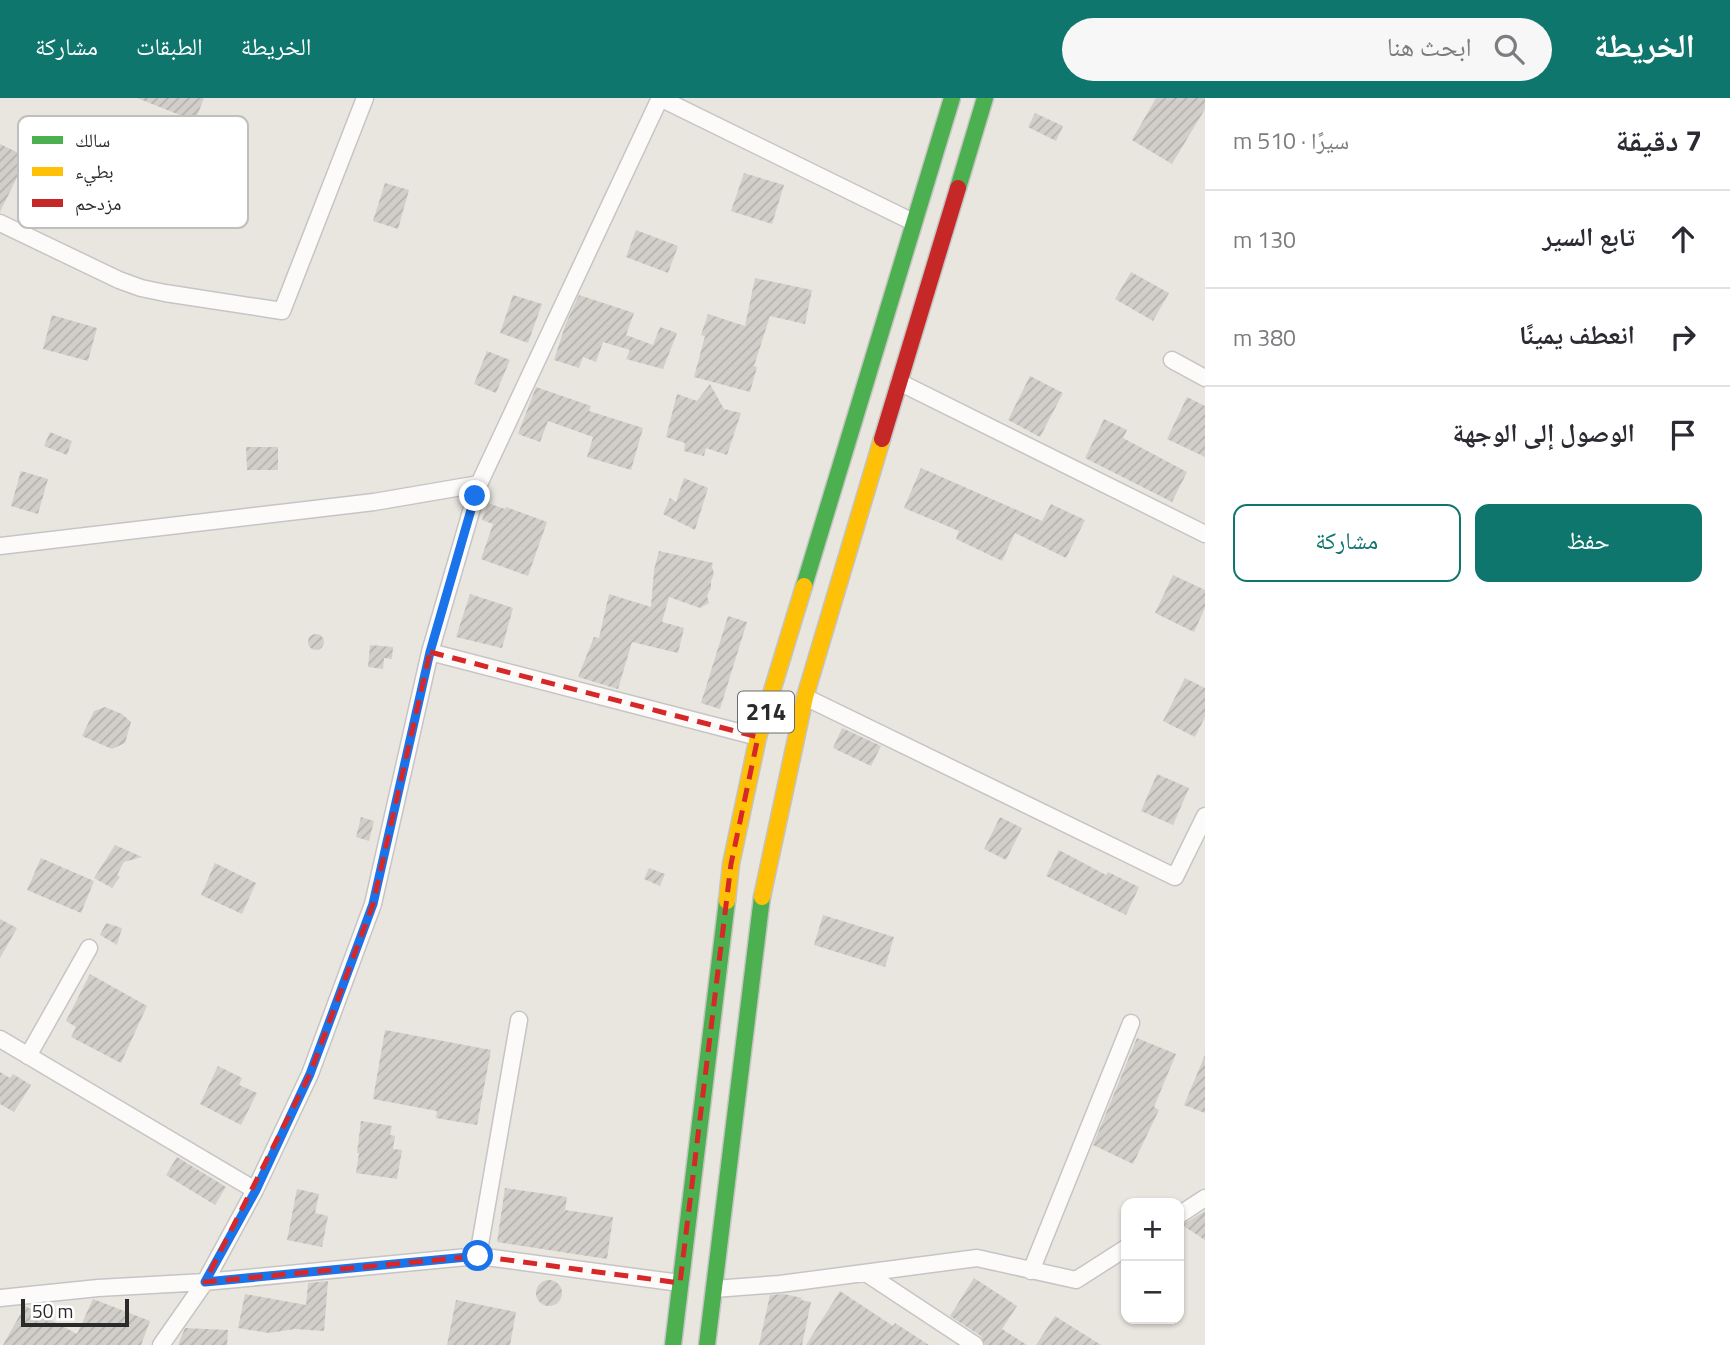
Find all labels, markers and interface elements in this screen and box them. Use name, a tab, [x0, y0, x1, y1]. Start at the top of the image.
search box	[1062, 18, 1552, 81]
text: الخريطة	[1594, 20, 1695, 70]
text: ابحث هنا	[1387, 27, 1472, 66]
text: مشاركة	[35, 28, 98, 64]
text: الطبقات	[136, 28, 203, 64]
text: الخريطة	[241, 28, 311, 64]
icon: search	[1490, 30, 1528, 68]
legend	[18, 116, 248, 228]
text: 7 دقيقة	[1616, 117, 1702, 163]
text: سيرًا · 510 m	[1233, 123, 1349, 158]
text: سالك	[75, 125, 110, 154]
text: بطيء	[75, 156, 114, 187]
text: مزدحم	[75, 188, 121, 217]
text: تابع السير	[1543, 217, 1635, 256]
icon: ahead	[1664, 220, 1702, 258]
text: 130 m	[1233, 222, 1296, 257]
text: انعطف يمينًا	[1519, 315, 1635, 354]
icon: right	[1664, 318, 1702, 356]
text: 380 m	[1233, 320, 1296, 355]
text: الوصول إلى الوجهة	[1453, 413, 1635, 452]
icon: arrive	[1664, 416, 1702, 454]
route end	[459, 480, 490, 511]
button: مشاركة	[1233, 504, 1461, 582]
button: حفظ	[1475, 504, 1702, 582]
road number: 214	[738, 692, 794, 732]
map controls	[1121, 1198, 1184, 1324]
button: +	[1121, 1198, 1184, 1261]
route start	[462, 1240, 493, 1271]
button: −	[1121, 1261, 1184, 1324]
scale bar	[21, 1296, 130, 1328]
text: 50 m	[32, 1296, 73, 1325]

